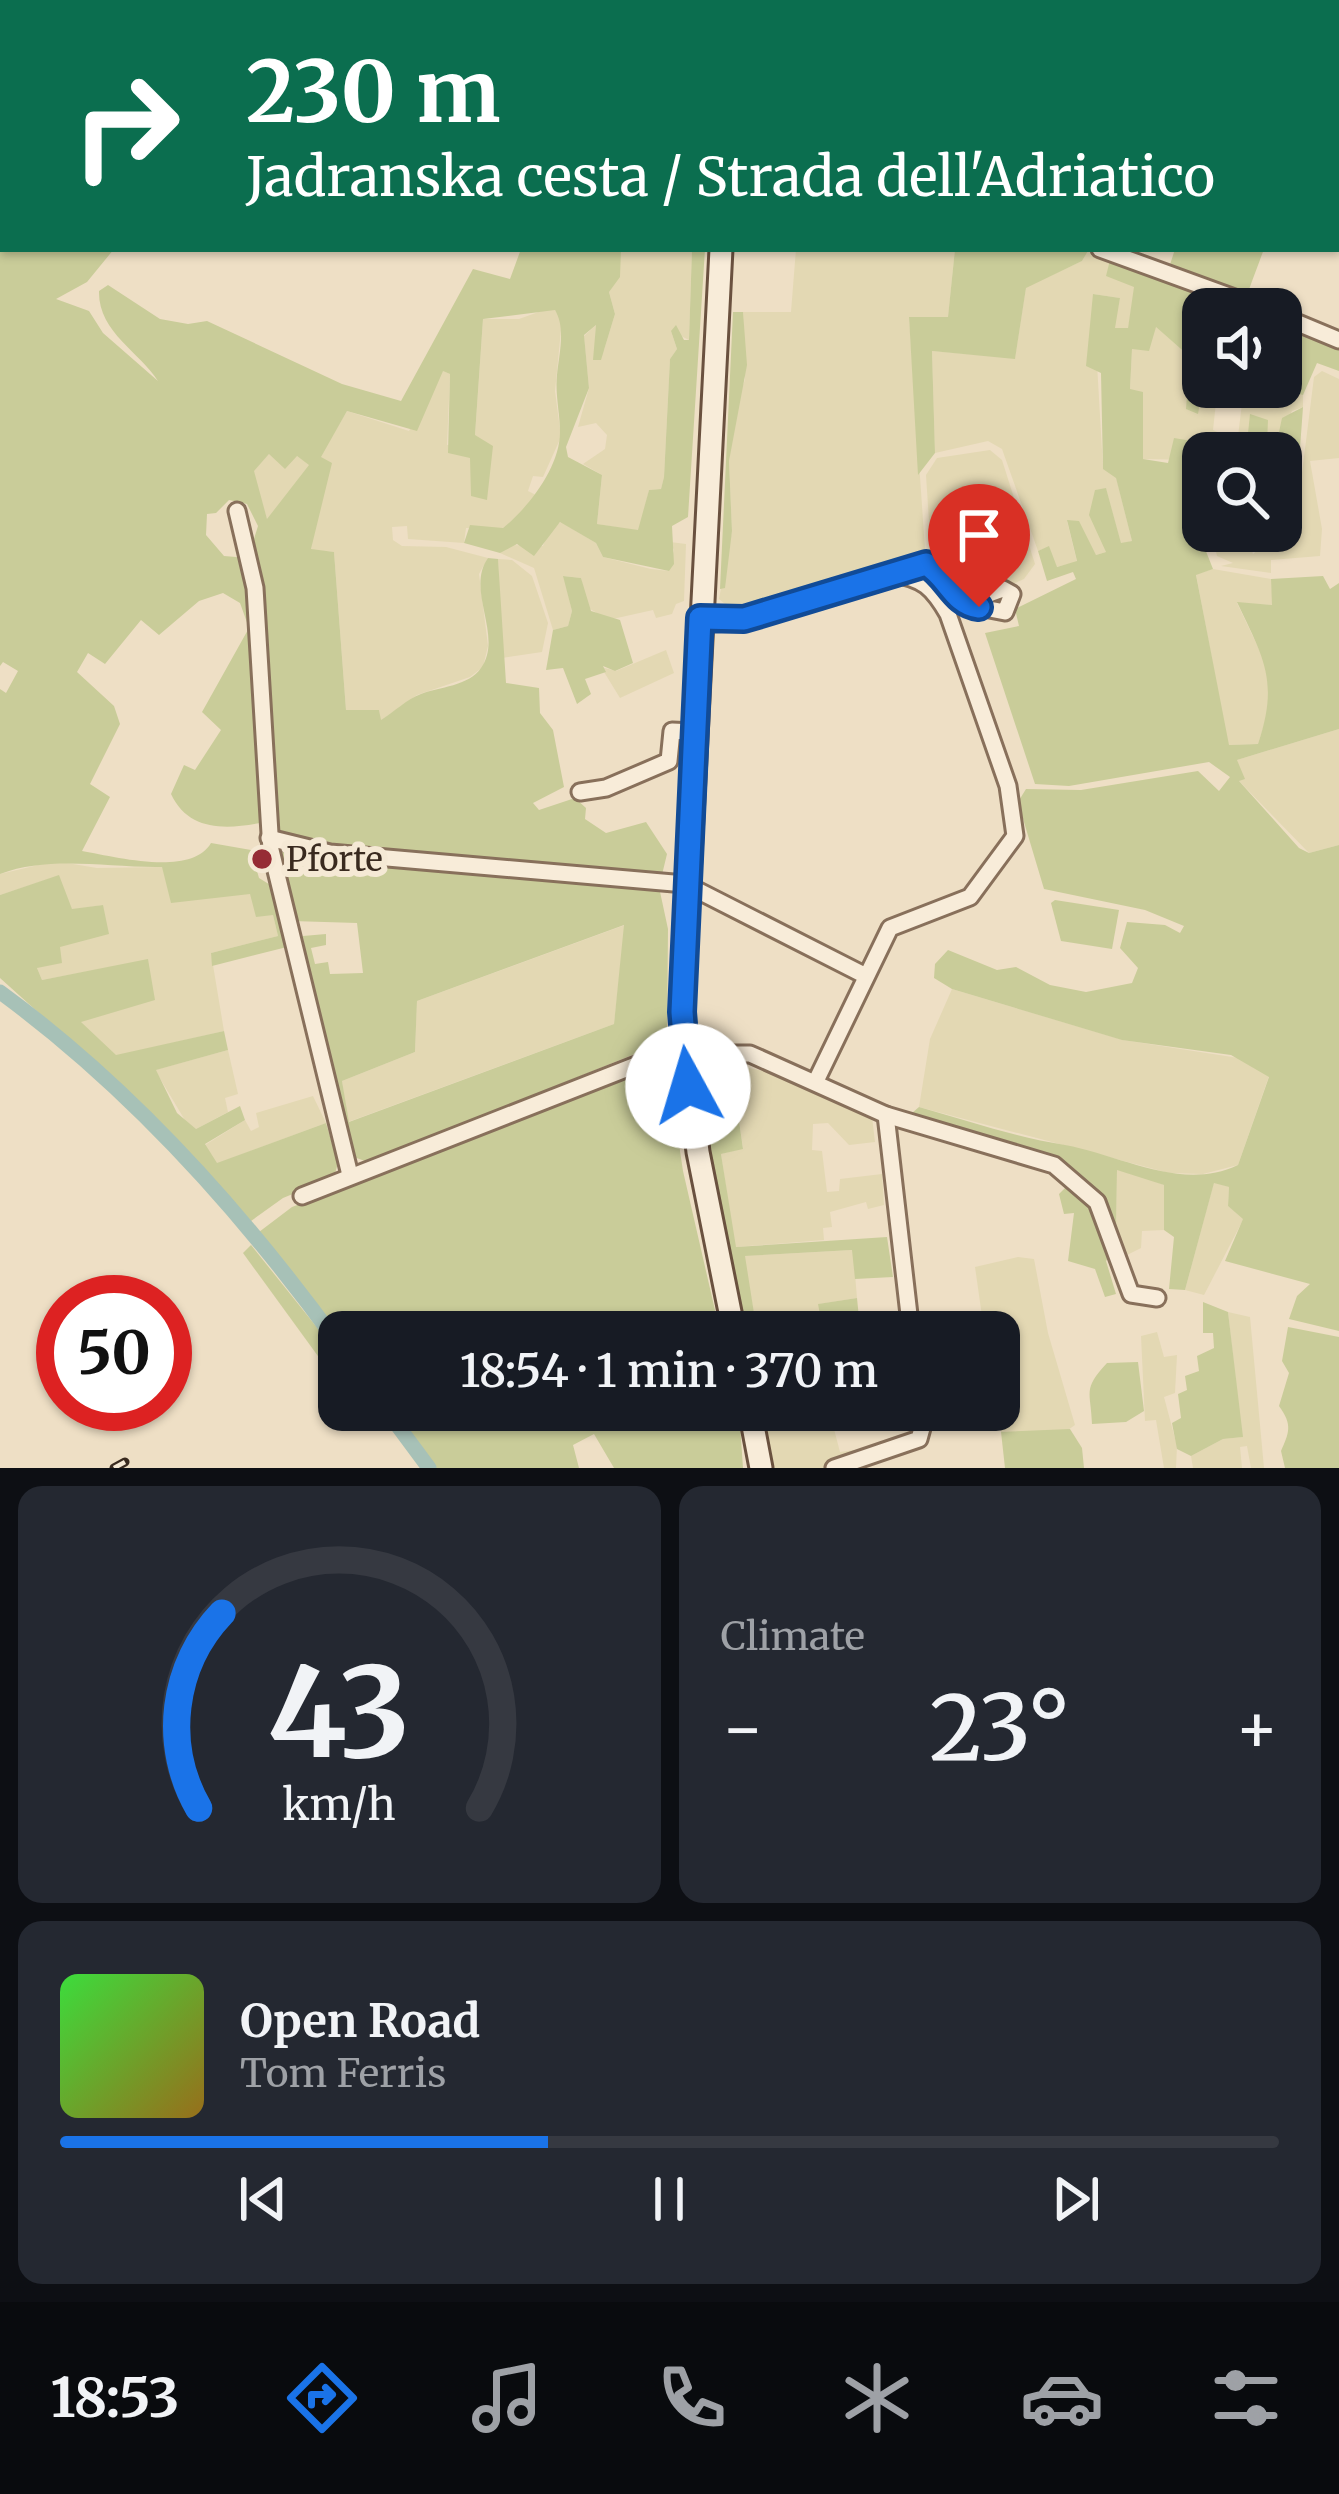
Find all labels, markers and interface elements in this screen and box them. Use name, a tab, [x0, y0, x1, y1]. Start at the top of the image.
text: 230 m	[246, 39, 501, 145]
icon: right	[48, 48, 204, 204]
text: Jadranska cesta / Strada dell'Adriatico	[246, 143, 1215, 211]
map controls	[1182, 288, 1302, 552]
button: sound	[1182, 288, 1302, 408]
button: search	[1182, 432, 1302, 552]
pin	[928, 484, 1030, 607]
icon: arrive	[946, 502, 1012, 568]
place label: Pforte	[286, 839, 383, 880]
marker: Pforte	[249, 846, 275, 872]
position arrow	[625, 1023, 751, 1149]
speed limit sign: 50	[36, 1275, 192, 1431]
text: 18:54 · 1 min · 370 m	[460, 1343, 878, 1399]
text: Climate	[721, 1612, 865, 1661]
text: 43	[268, 1634, 411, 1791]
text: 23°	[929, 1671, 1070, 1785]
text: −	[721, 1687, 765, 1770]
text: +	[1235, 1687, 1279, 1770]
text: km/h	[282, 1777, 396, 1831]
text: Open Road	[240, 1993, 480, 2049]
text: Tom Ferris	[240, 2049, 446, 2098]
icon: previous	[230, 2166, 296, 2232]
icon: pause	[636, 2166, 702, 2232]
icon: next	[1043, 2166, 1109, 2232]
icon: directions	[280, 2356, 364, 2440]
icon: music	[465, 2356, 549, 2440]
icon: phone	[650, 2356, 734, 2440]
icon: climate	[835, 2356, 919, 2440]
icon: car	[1020, 2356, 1104, 2440]
icon: filters	[1204, 2356, 1288, 2440]
text: 18:53	[50, 2364, 179, 2432]

